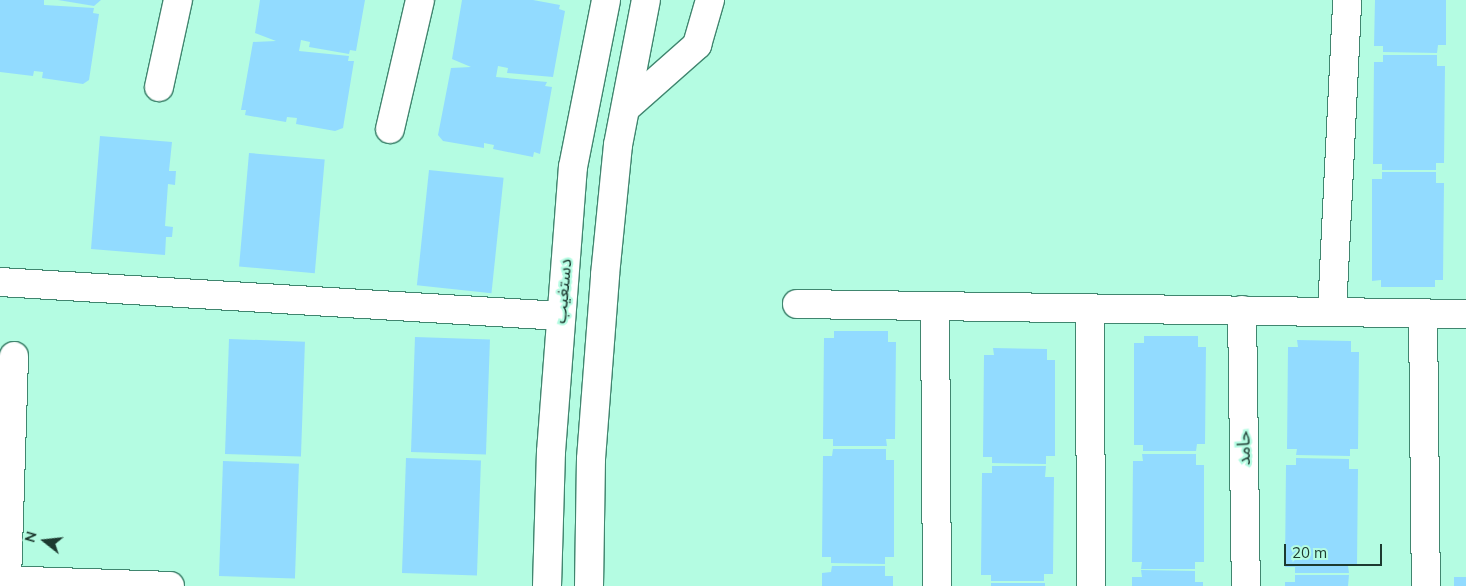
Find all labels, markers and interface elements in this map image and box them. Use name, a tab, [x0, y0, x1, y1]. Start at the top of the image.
street label: دستغیب	[549, 258, 577, 324]
street label: حامد	[1233, 430, 1255, 466]
north arrow	[20, 516, 70, 566]
text: N	[20, 529, 41, 544]
scale bar	[1286, 534, 1384, 566]
text: 20 m	[1292, 543, 1327, 562]

